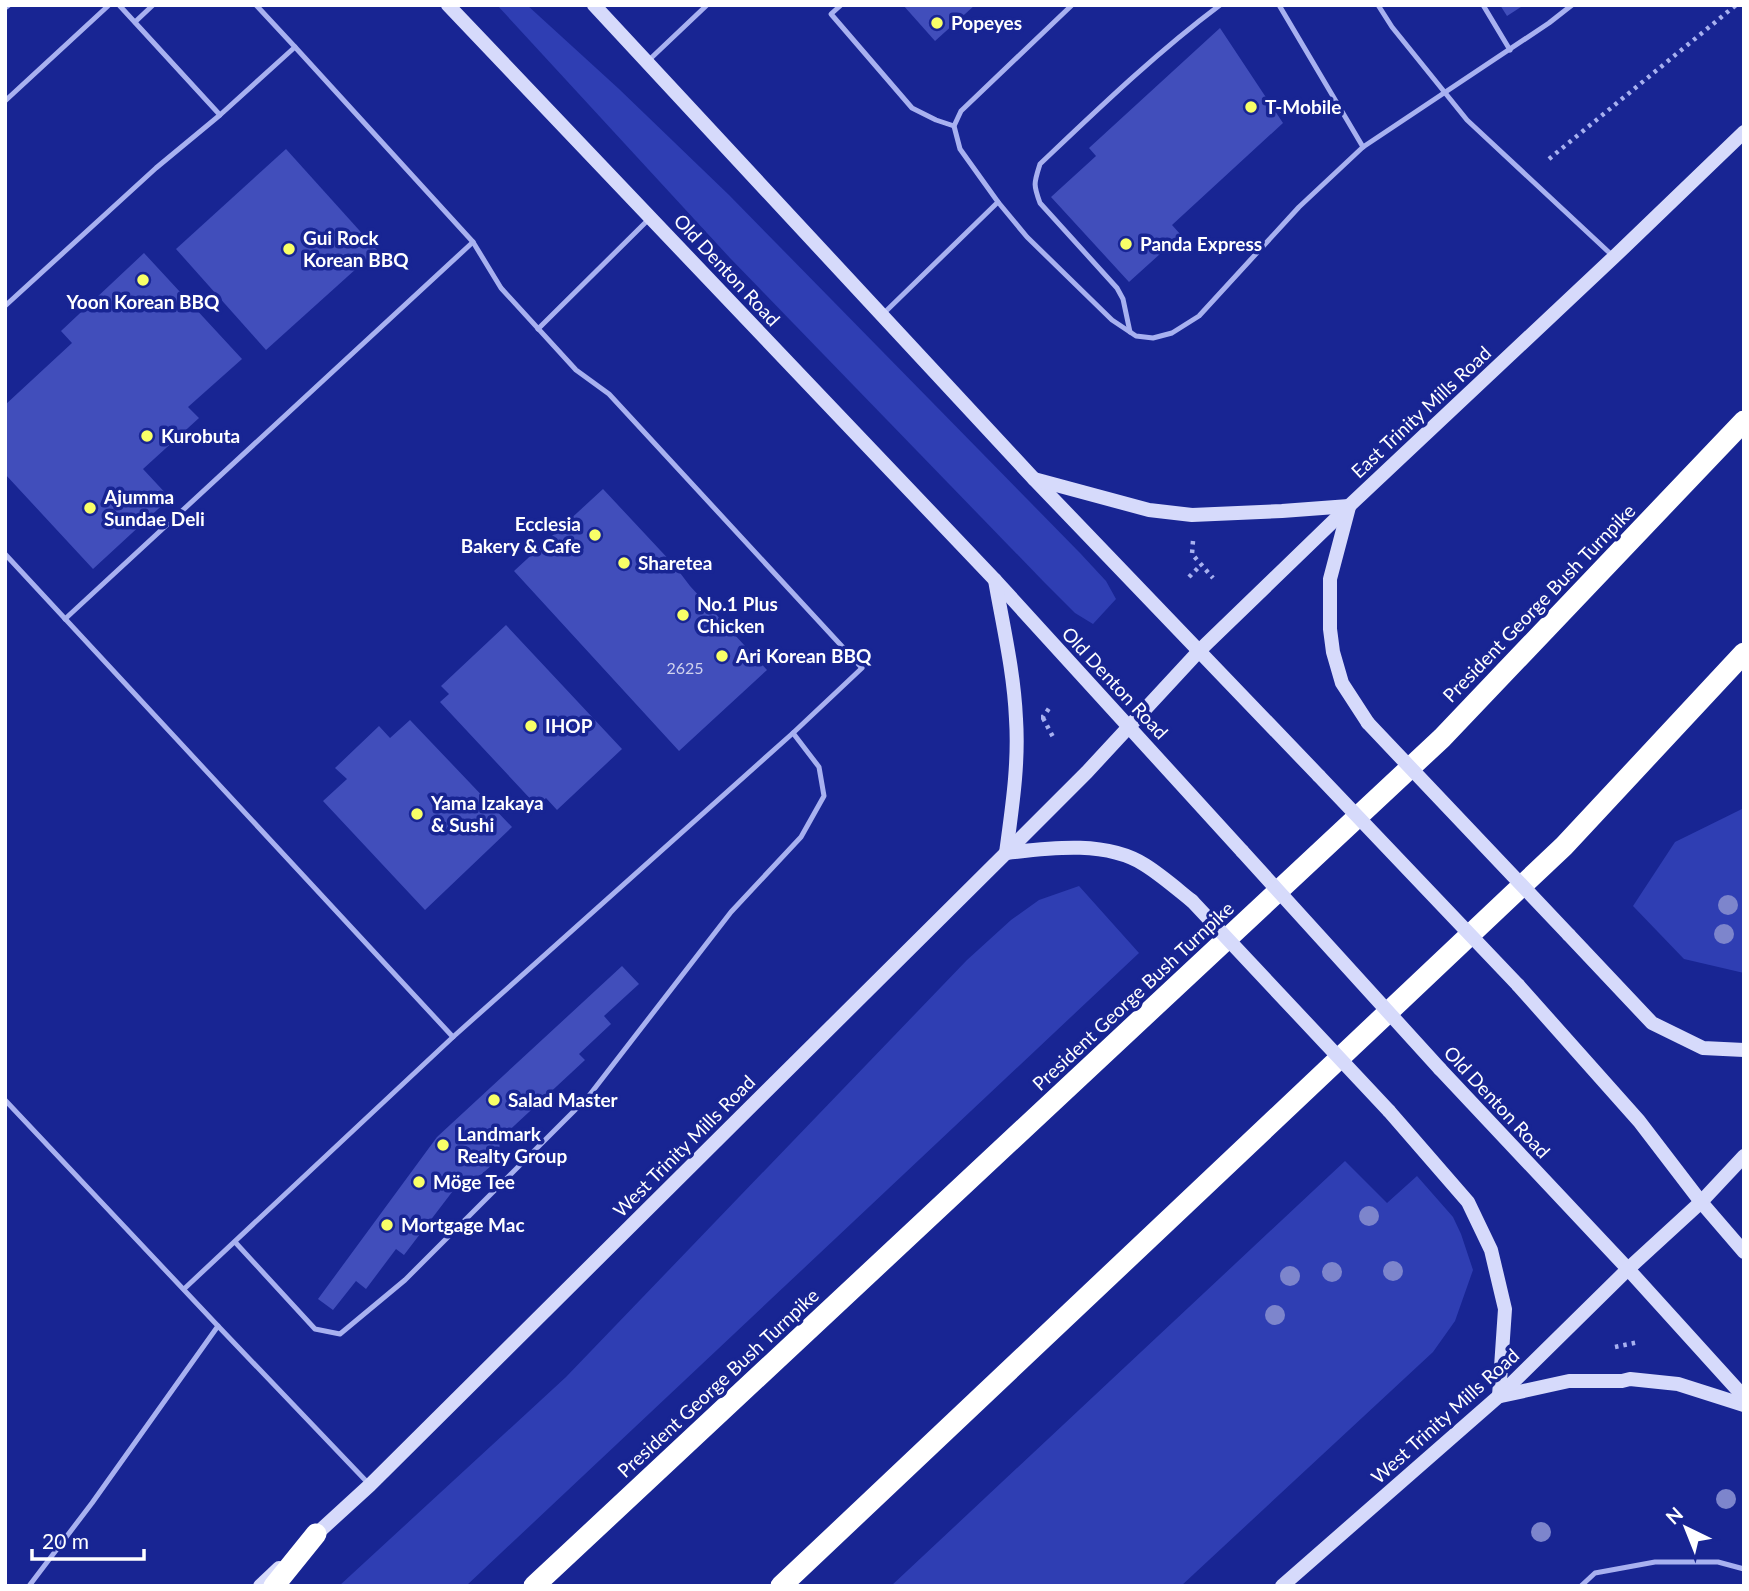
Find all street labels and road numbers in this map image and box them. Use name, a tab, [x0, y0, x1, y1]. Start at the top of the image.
street label: Old Denton Road	[670, 209, 785, 331]
street label: East Trinity Mills Road	[1346, 341, 1495, 482]
street label: President George Bush Turnpike	[1438, 499, 1640, 707]
street label: Old Denton Road	[1058, 622, 1173, 744]
street label: President George Bush Turnpike	[1027, 896, 1238, 1095]
street label: Old Denton Road	[1440, 1041, 1555, 1163]
street label: West Trinity Mills Road	[608, 1070, 759, 1221]
street label: President George Bush Turnpike	[612, 1283, 823, 1482]
street label: West Trinity Mills Road	[1366, 1343, 1523, 1488]

